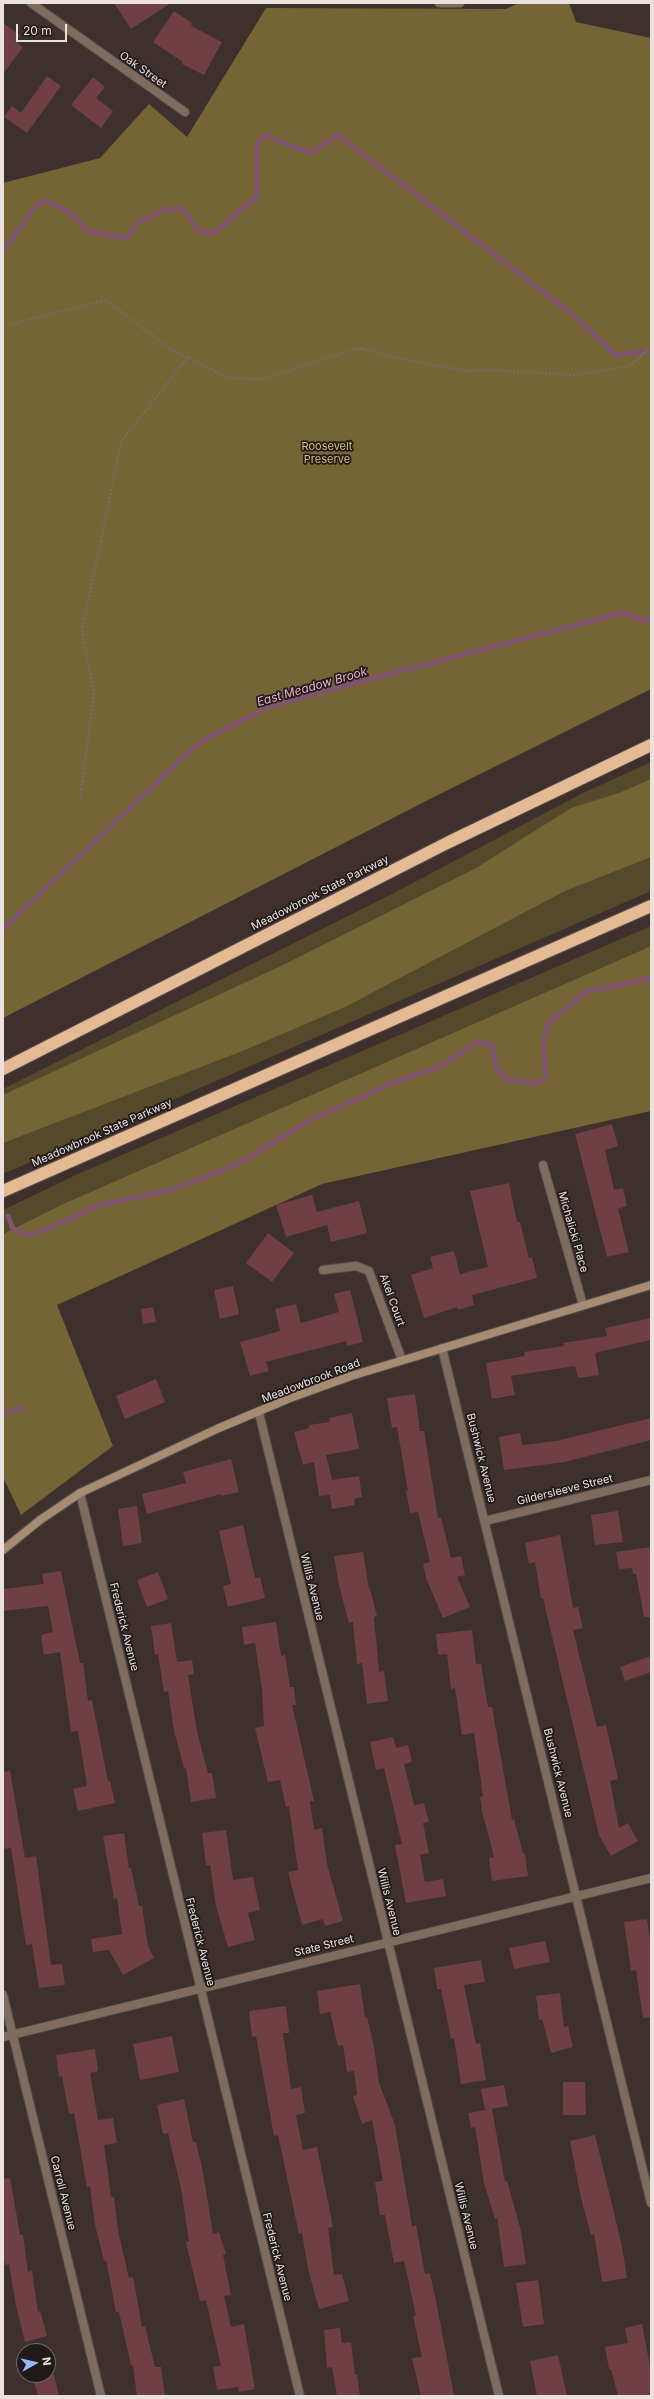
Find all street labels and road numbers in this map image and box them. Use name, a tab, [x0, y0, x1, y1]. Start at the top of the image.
street label: Oak Street	[117, 49, 169, 91]
street label: Meadowbrook State Parkway	[249, 853, 391, 933]
street label: Meadowbrook State Parkway	[30, 1096, 174, 1170]
street label: Michalicki Place	[555, 1190, 591, 1274]
street label: Akel Court	[376, 1272, 408, 1328]
street label: Meadowbrook Road	[260, 1356, 362, 1406]
street label: Bushwick Avenue	[463, 1412, 499, 1504]
street label: Gildersleeve Street	[516, 1472, 614, 1508]
street label: Willis Avenue	[297, 1552, 327, 1622]
street label: Frederick Avenue	[107, 1581, 141, 1673]
street label: Bushwick Avenue	[540, 1727, 576, 1819]
street label: Willis Avenue	[374, 1867, 404, 1937]
street label: Frederick Avenue	[183, 1896, 217, 1988]
street label: State Street	[293, 1932, 355, 1960]
street label: Carroll Avenue	[47, 2154, 79, 2232]
street label: Willis Avenue	[451, 2181, 481, 2251]
street label: Frederick Avenue	[260, 2211, 294, 2303]

